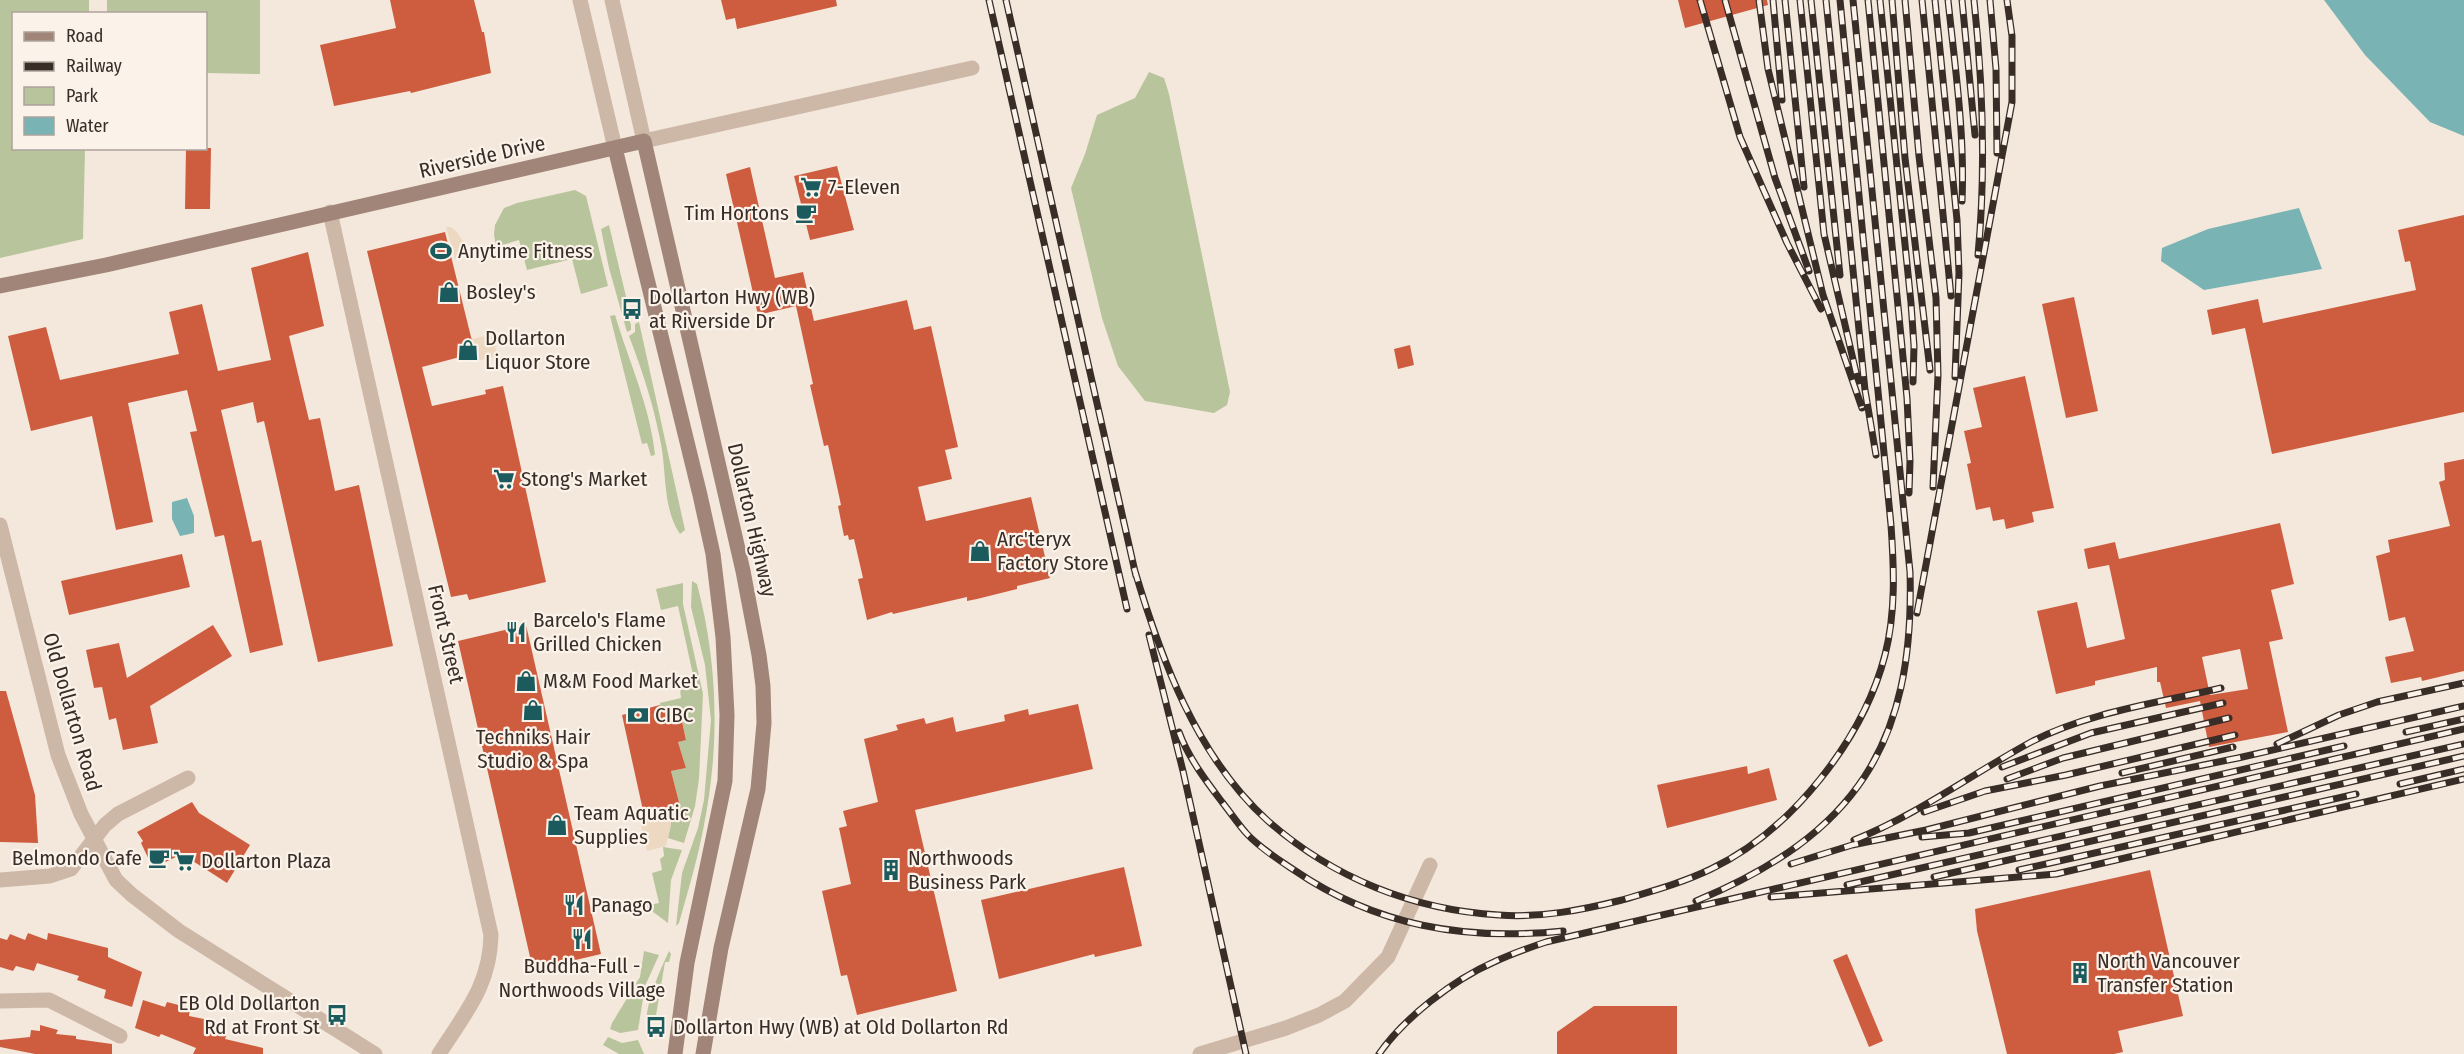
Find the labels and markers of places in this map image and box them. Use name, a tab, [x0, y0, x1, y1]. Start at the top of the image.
place label: 7-Eleven	[828, 174, 900, 200]
supermarket icon: 7-Eleven	[799, 175, 823, 199]
place label: Tim Hortons	[684, 200, 789, 226]
cafe icon: Tim Hortons	[794, 201, 818, 225]
place label: Anytime Fitness	[458, 238, 593, 264]
sports icon: Anytime Fitness	[429, 239, 453, 263]
place label: Bosley's	[466, 279, 536, 305]
shop icon: Bosley's	[437, 280, 461, 304]
place label: Dollarton Hwy (WB) at Riverside Dr	[649, 284, 815, 334]
bus stop icon: Dollarton Hwy (WB) at Riverside Dr	[620, 297, 644, 321]
place label: Dollarton Liquor Store	[485, 325, 590, 375]
shop icon: Dollarton Liquor Store	[456, 338, 480, 362]
place label: Stong's Market	[521, 466, 647, 492]
supermarket icon: Stong's Market	[492, 467, 516, 491]
place label: Arc'teryx Factory Store	[997, 526, 1109, 576]
shop icon: Arc'teryx Factory Store	[968, 539, 992, 563]
place label: Barcelo's Flame Grilled Chicken	[533, 607, 666, 657]
restaurant icon: Barcelo's Flame Grilled Chicken	[504, 620, 528, 644]
place label: M&M Food Market	[543, 668, 698, 694]
shop icon: M&M Food Market	[514, 669, 538, 693]
shop icon: Techniks Hair Studio & Spa	[521, 698, 545, 722]
place label: CIBC	[655, 702, 694, 728]
bank icon: CIBC	[626, 703, 650, 727]
place label: Techniks Hair Studio & Spa	[476, 724, 591, 774]
place label: Team Aquatic Supplies	[574, 800, 689, 850]
shop icon: Team Aquatic Supplies	[545, 813, 569, 837]
place label: Belmondo Cafe	[12, 845, 142, 871]
place label: Northwoods Business Park	[908, 845, 1026, 895]
cafe icon: Belmondo Cafe	[147, 846, 171, 870]
place label: Dollarton Plaza	[201, 848, 331, 874]
supermarket icon: Dollarton Plaza	[172, 849, 196, 873]
building icon: Northwoods Business Park	[879, 858, 903, 882]
place label: Panago	[591, 892, 653, 918]
restaurant icon: Panago	[562, 893, 586, 917]
restaurant icon: Buddha-Full - Northwoods Village	[570, 927, 594, 951]
place label: North Vancouver Transfer Station	[2097, 948, 2240, 998]
place label: Buddha-Full - Northwoods Village	[498, 953, 666, 1003]
building icon: North Vancouver Transfer Station	[2068, 961, 2092, 985]
place label: EB Old Dollarton Rd at Front St	[178, 990, 320, 1040]
bus stop icon: EB Old Dollarton Rd at Front St	[325, 1003, 349, 1027]
place label: Dollarton Hwy (WB) at Old Dollarton Rd	[673, 1014, 1009, 1040]
bus stop icon: Dollarton Hwy (WB) at Old Dollarton Rd	[644, 1015, 668, 1039]

